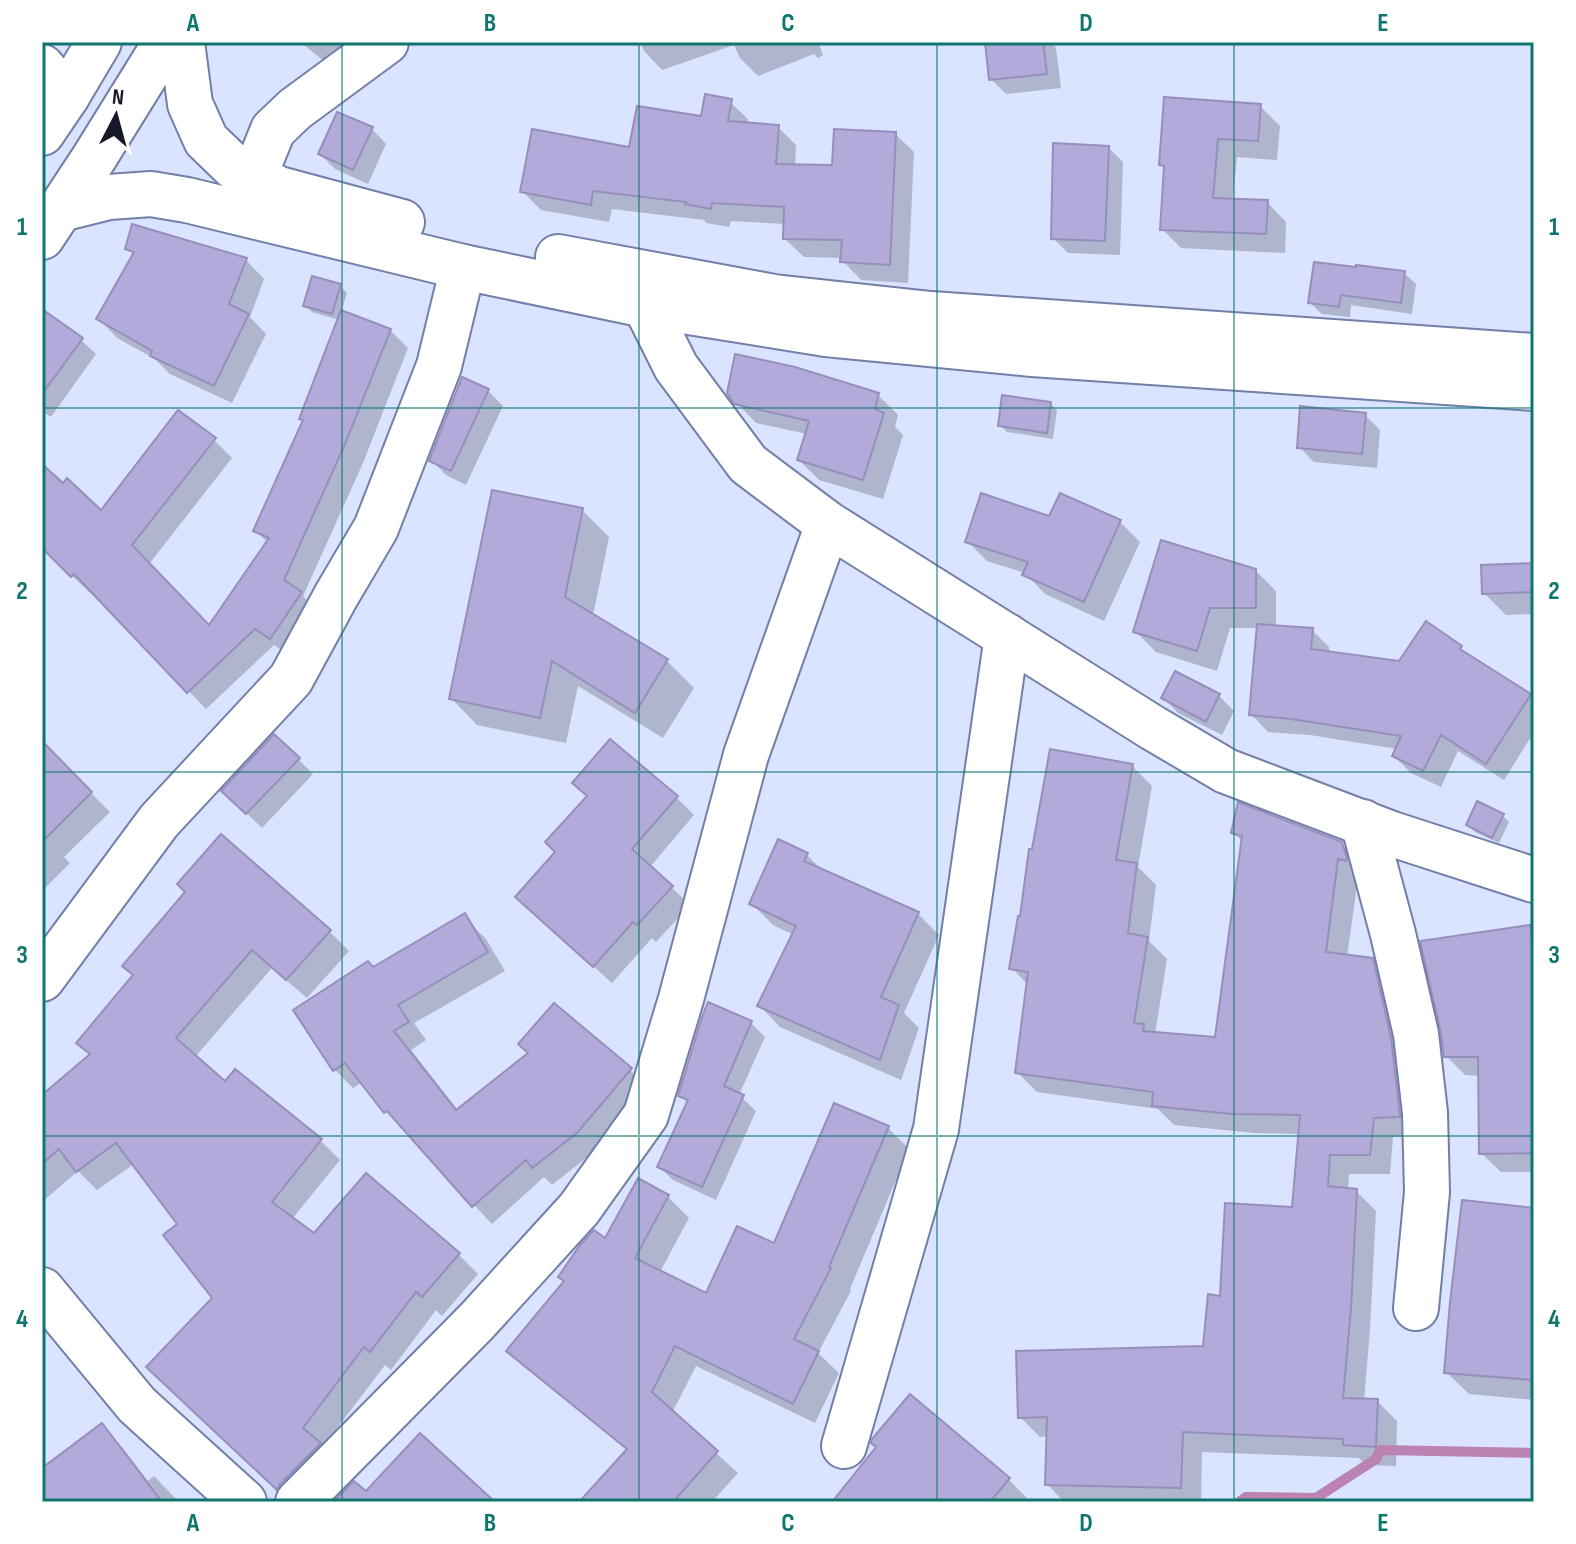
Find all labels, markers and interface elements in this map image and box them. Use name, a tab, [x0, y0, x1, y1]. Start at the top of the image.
text: A	[186, 8, 200, 39]
text: B	[484, 8, 496, 39]
text: C	[781, 8, 795, 39]
text: D	[1079, 8, 1093, 39]
text: E	[1377, 8, 1389, 39]
north arrow	[76, 76, 156, 156]
text: N	[111, 84, 125, 112]
text: 1	[17, 212, 27, 243]
text: 1	[1549, 212, 1559, 243]
text: 2	[16, 576, 28, 607]
text: 2	[1548, 576, 1560, 607]
text: 3	[16, 940, 28, 971]
text: 3	[1548, 940, 1560, 971]
text: 4	[16, 1304, 28, 1335]
text: 4	[1548, 1304, 1560, 1335]
text: A	[186, 1508, 200, 1539]
text: B	[484, 1508, 496, 1539]
text: C	[781, 1508, 795, 1539]
text: D	[1079, 1508, 1093, 1539]
text: E	[1377, 1508, 1389, 1539]

